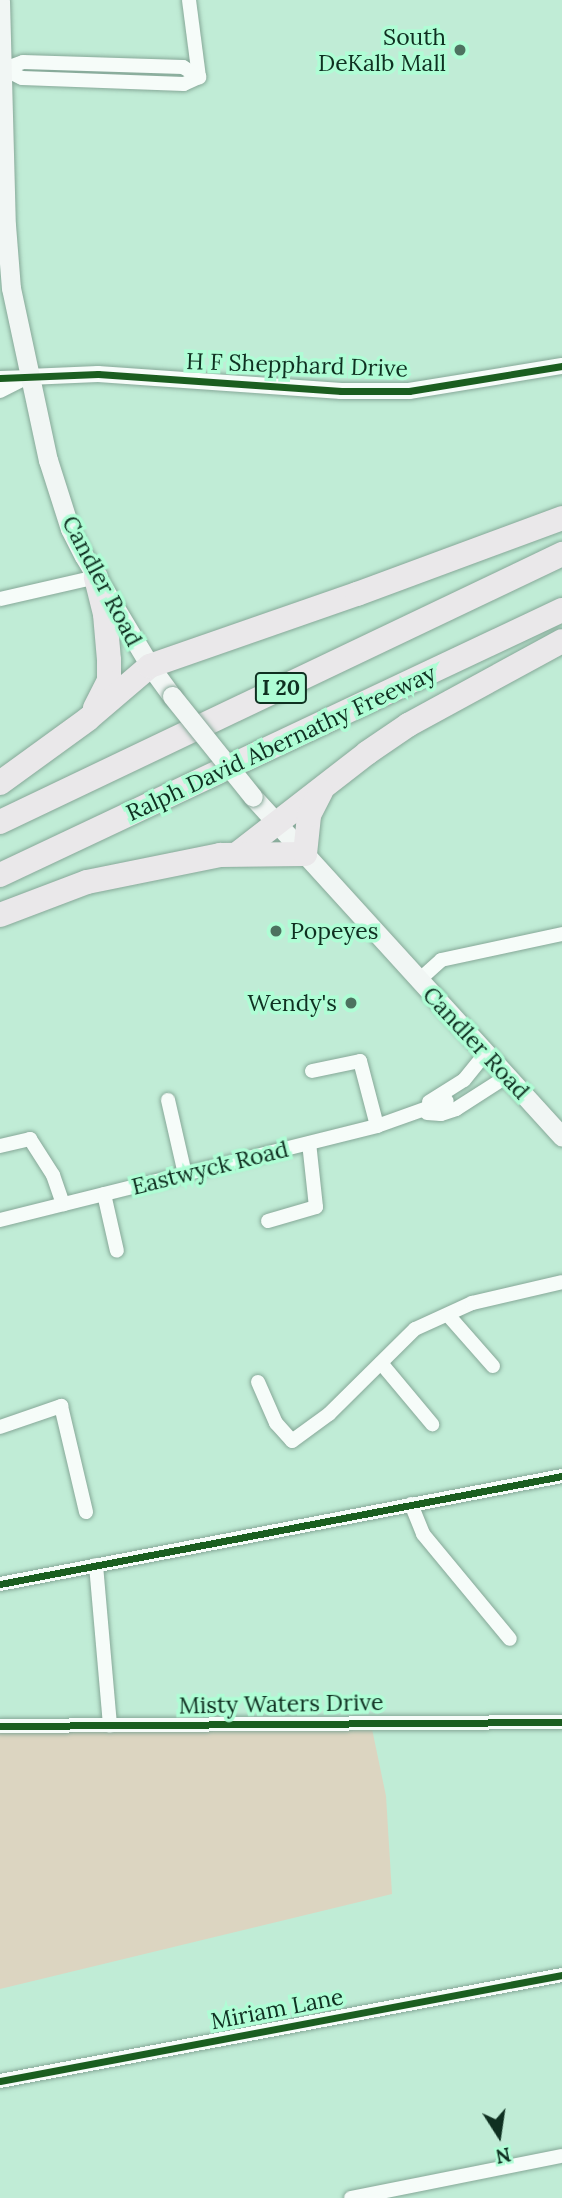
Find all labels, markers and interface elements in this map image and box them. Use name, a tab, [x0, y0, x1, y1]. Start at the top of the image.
place label: South DeKalb Mall	[318, 23, 446, 77]
marker: South DeKalb Mall	[452, 42, 468, 58]
street label: H F Shepphard Drive	[186, 347, 408, 383]
street label: Candler Road	[56, 511, 148, 651]
street label: Ralph David Abernathy Freeway	[122, 659, 440, 827]
road number: I 20	[255, 670, 307, 706]
place label: Popeyes	[290, 917, 378, 945]
marker: Popeyes	[268, 923, 284, 939]
street label: Candler Road	[417, 981, 535, 1105]
place label: Wendy's	[247, 989, 337, 1017]
marker: Wendy's	[343, 995, 359, 1011]
street label: Eastwyck Road	[129, 1135, 291, 1201]
street label: Misty Waters Drive	[178, 1688, 384, 1720]
street label: Miriam Lane	[208, 1983, 346, 2035]
north arrow	[464, 2100, 534, 2170]
text: N	[494, 2142, 513, 2169]

